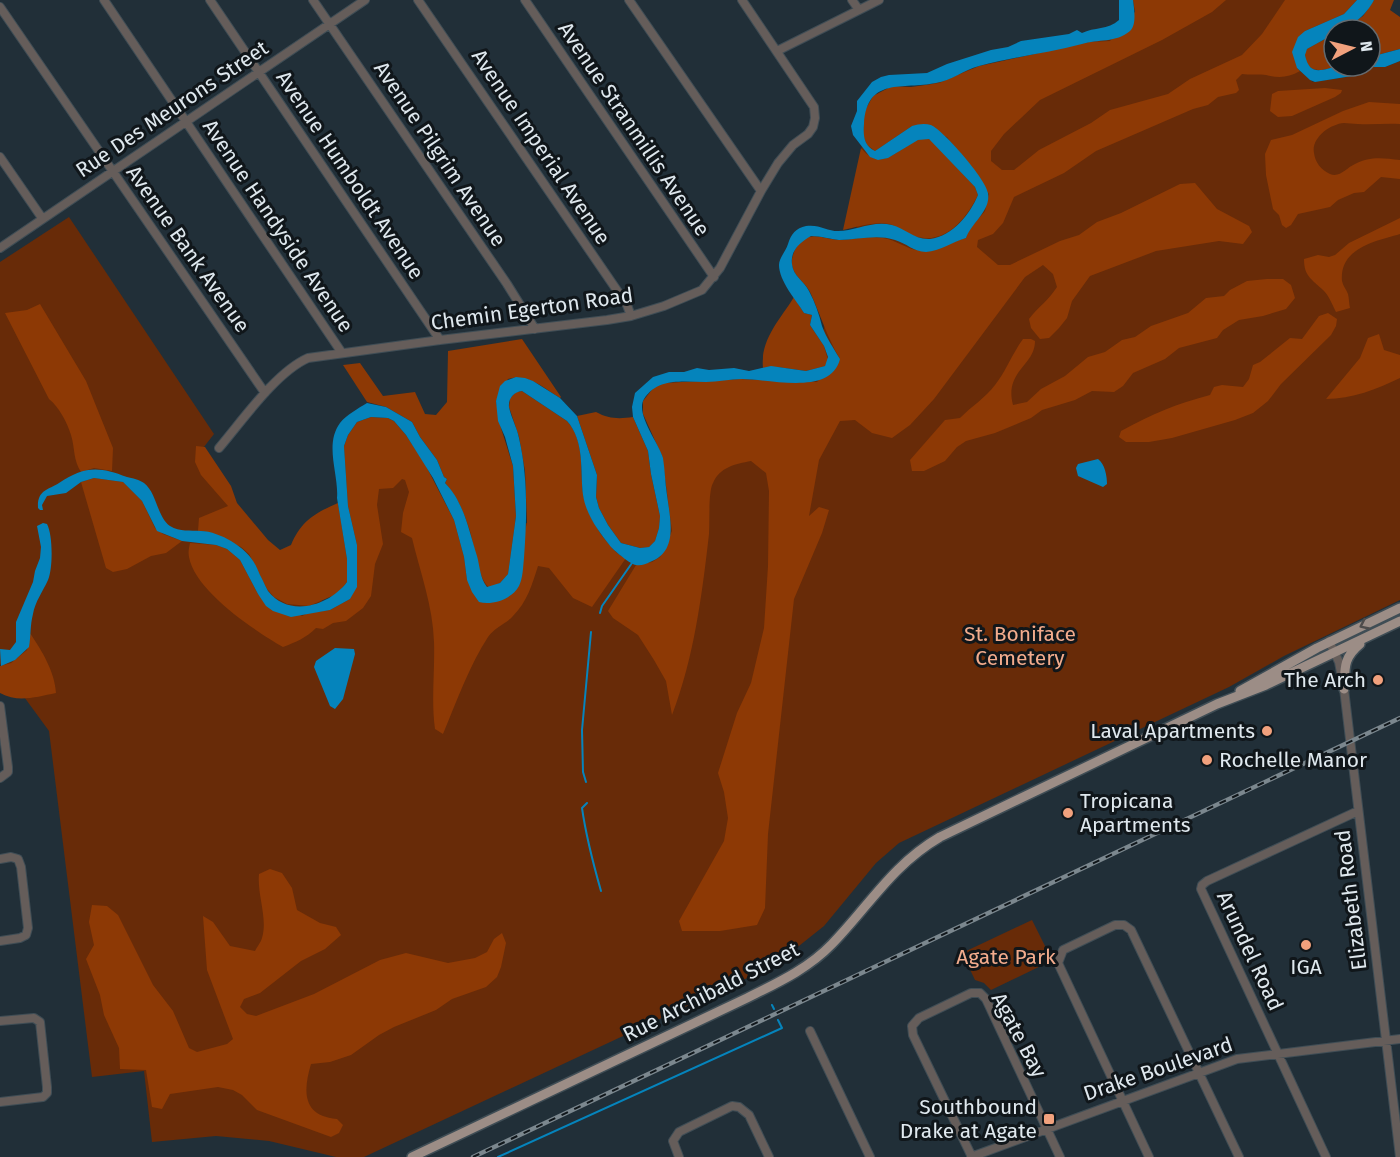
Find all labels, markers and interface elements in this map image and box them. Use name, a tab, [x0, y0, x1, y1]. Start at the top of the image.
street label: Avenue Stranmillis Avenue	[553, 17, 715, 241]
north arrow	[1322, 18, 1382, 78]
street label: Rue Des Meurons Street	[71, 35, 274, 183]
text: N	[1356, 40, 1376, 53]
street label: Avenue Imperial Avenue	[466, 44, 616, 250]
street label: Avenue Pilgrim Avenue	[368, 56, 512, 252]
street label: Avenue Humboldt Avenue	[270, 66, 430, 284]
street label: Avenue Handyside Avenue	[197, 115, 359, 337]
street label: Avenue Bank Avenue	[121, 161, 255, 337]
street label: Chemin Egerton Road	[429, 282, 635, 336]
one-way arrow	[1360, 617, 1371, 629]
park label: St. Boniface Cemetery	[964, 621, 1076, 671]
place label: The Arch	[1284, 667, 1366, 693]
marker: The Arch	[1371, 673, 1385, 687]
place label: Laval Apartments	[1090, 718, 1255, 744]
marker: Laval Apartments	[1260, 724, 1274, 738]
place label: Rochelle Manor	[1219, 747, 1367, 773]
marker: Rochelle Manor	[1200, 753, 1214, 767]
place label: Tropicana Apartments	[1080, 788, 1191, 838]
marker: Tropicana Apartments	[1061, 806, 1075, 820]
street label: Elizabeth Road	[1329, 828, 1373, 972]
street label: Arundel Road	[1211, 887, 1289, 1015]
street label: Rue Archibald Street	[619, 936, 804, 1048]
marker: IGA	[1299, 938, 1313, 952]
park label: Agate Park	[956, 944, 1056, 970]
place label: IGA	[1290, 954, 1322, 980]
street label: Agate Bay	[986, 988, 1052, 1083]
street label: Drake Boulevard	[1080, 1031, 1236, 1107]
place label: Southbound Drake at Agate	[900, 1094, 1037, 1144]
marker: Southbound Drake at Agate	[1042, 1112, 1056, 1126]

